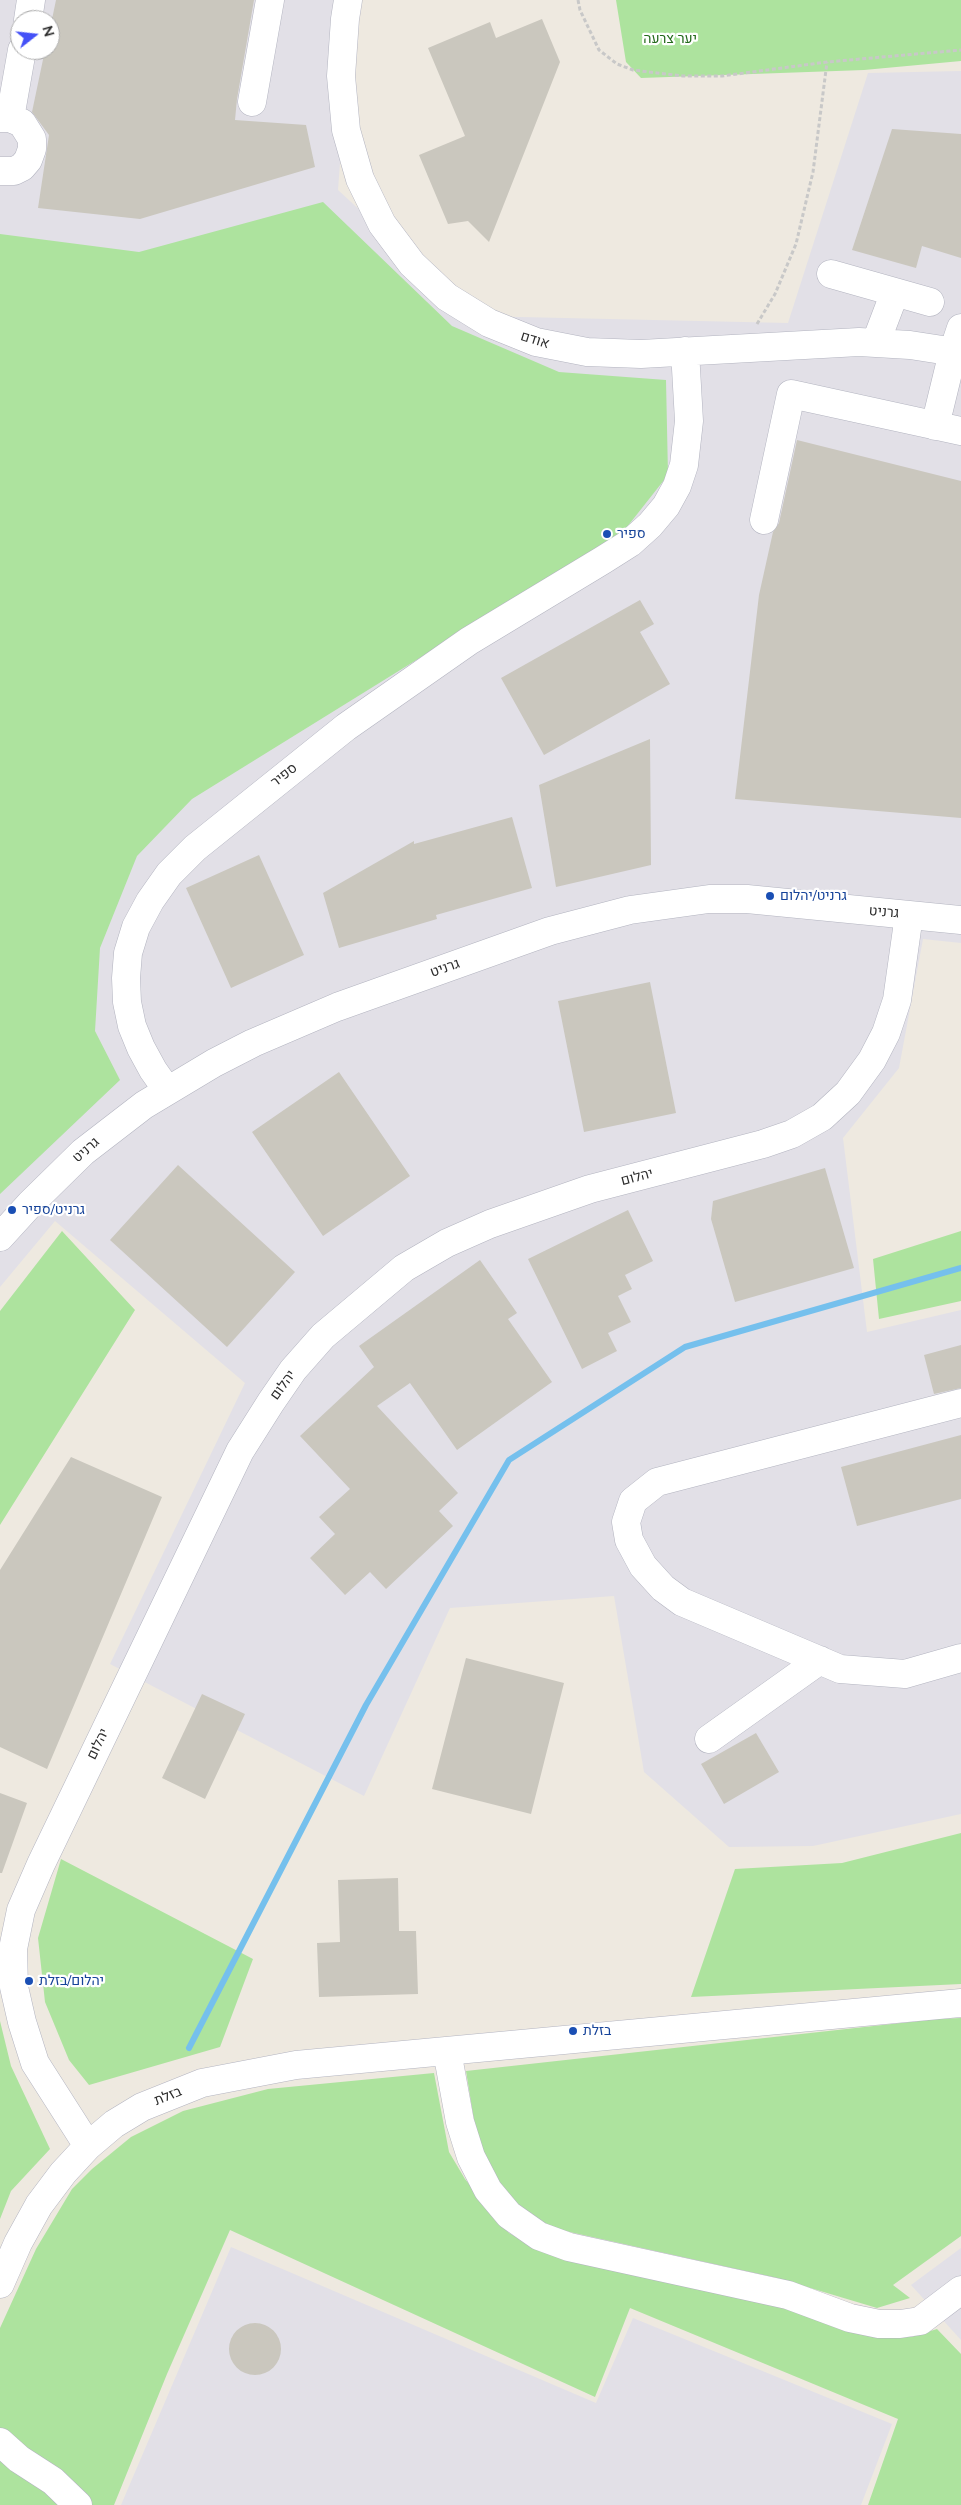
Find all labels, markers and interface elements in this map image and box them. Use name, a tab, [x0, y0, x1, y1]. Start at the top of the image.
north arrow	[10, 10, 60, 60]
text: N	[38, 24, 59, 39]
park label: יער צרעה	[643, 31, 697, 47]
street label: אודם	[519, 328, 551, 352]
place label: ספיר	[617, 526, 646, 542]
marker: ספיר	[601, 528, 613, 540]
street label: ספיר	[267, 760, 301, 790]
place label: גרניט/יהלום	[780, 888, 847, 904]
marker: גרניט/יהלום	[764, 890, 776, 902]
street label: גרניט	[868, 902, 900, 922]
street label: גרניט	[428, 955, 462, 981]
street label: גרניט	[69, 1134, 103, 1166]
street label: יהלום	[619, 1165, 655, 1189]
place label: גרניט/ספיר	[22, 1202, 85, 1218]
marker: גרניט/ספיר	[6, 1204, 18, 1216]
street label: יהלום	[267, 1367, 299, 1403]
street label: יהלום	[83, 1726, 113, 1762]
place label: יהלום/בזלת	[39, 1973, 104, 1989]
marker: יהלום/בזלת	[23, 1975, 35, 1987]
place label: בזלת	[583, 2023, 611, 2039]
marker: בזלת	[567, 2025, 579, 2037]
street label: בזלת	[152, 2083, 184, 2109]

